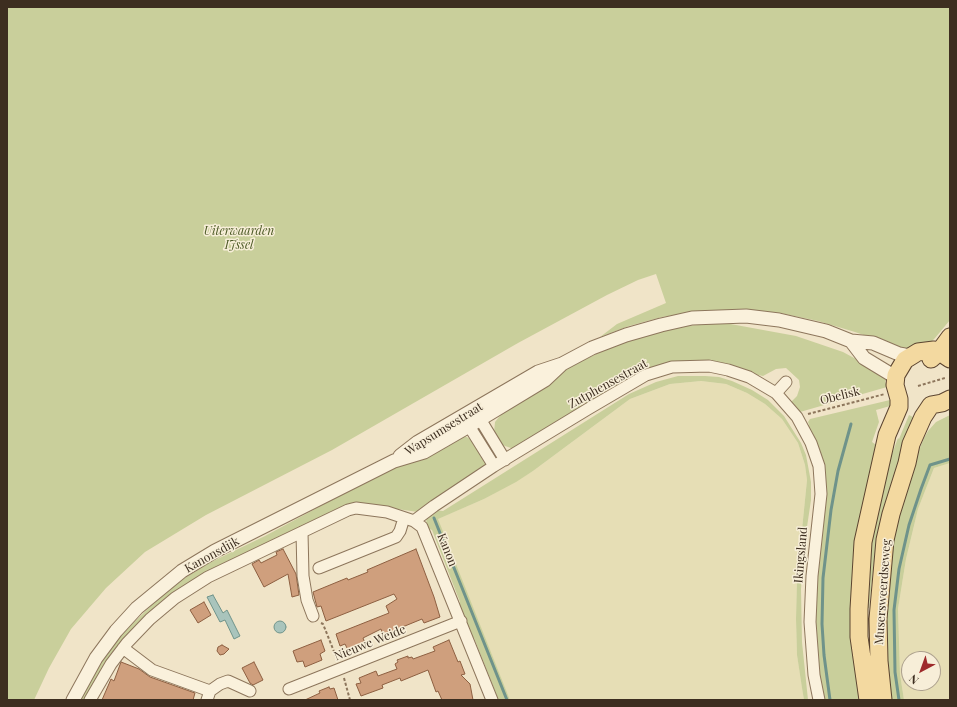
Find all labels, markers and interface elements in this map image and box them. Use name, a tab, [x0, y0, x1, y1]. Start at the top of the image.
park label: Uiterwaarden IJssel	[204, 224, 274, 252]
street label: Zutphensestraat	[566, 356, 650, 412]
street label: Obelisk	[819, 384, 861, 408]
street label: Wapsumsestraat	[403, 399, 485, 459]
street label: Ikingsland	[791, 526, 811, 584]
street label: Kanon	[434, 531, 460, 569]
street label: Kanonsdijk	[182, 534, 242, 576]
street label: Musersweerdseweg	[872, 539, 894, 645]
street label: Nieuwe Weide	[332, 622, 408, 664]
north arrow	[901, 651, 941, 691]
text: N	[906, 671, 921, 688]

